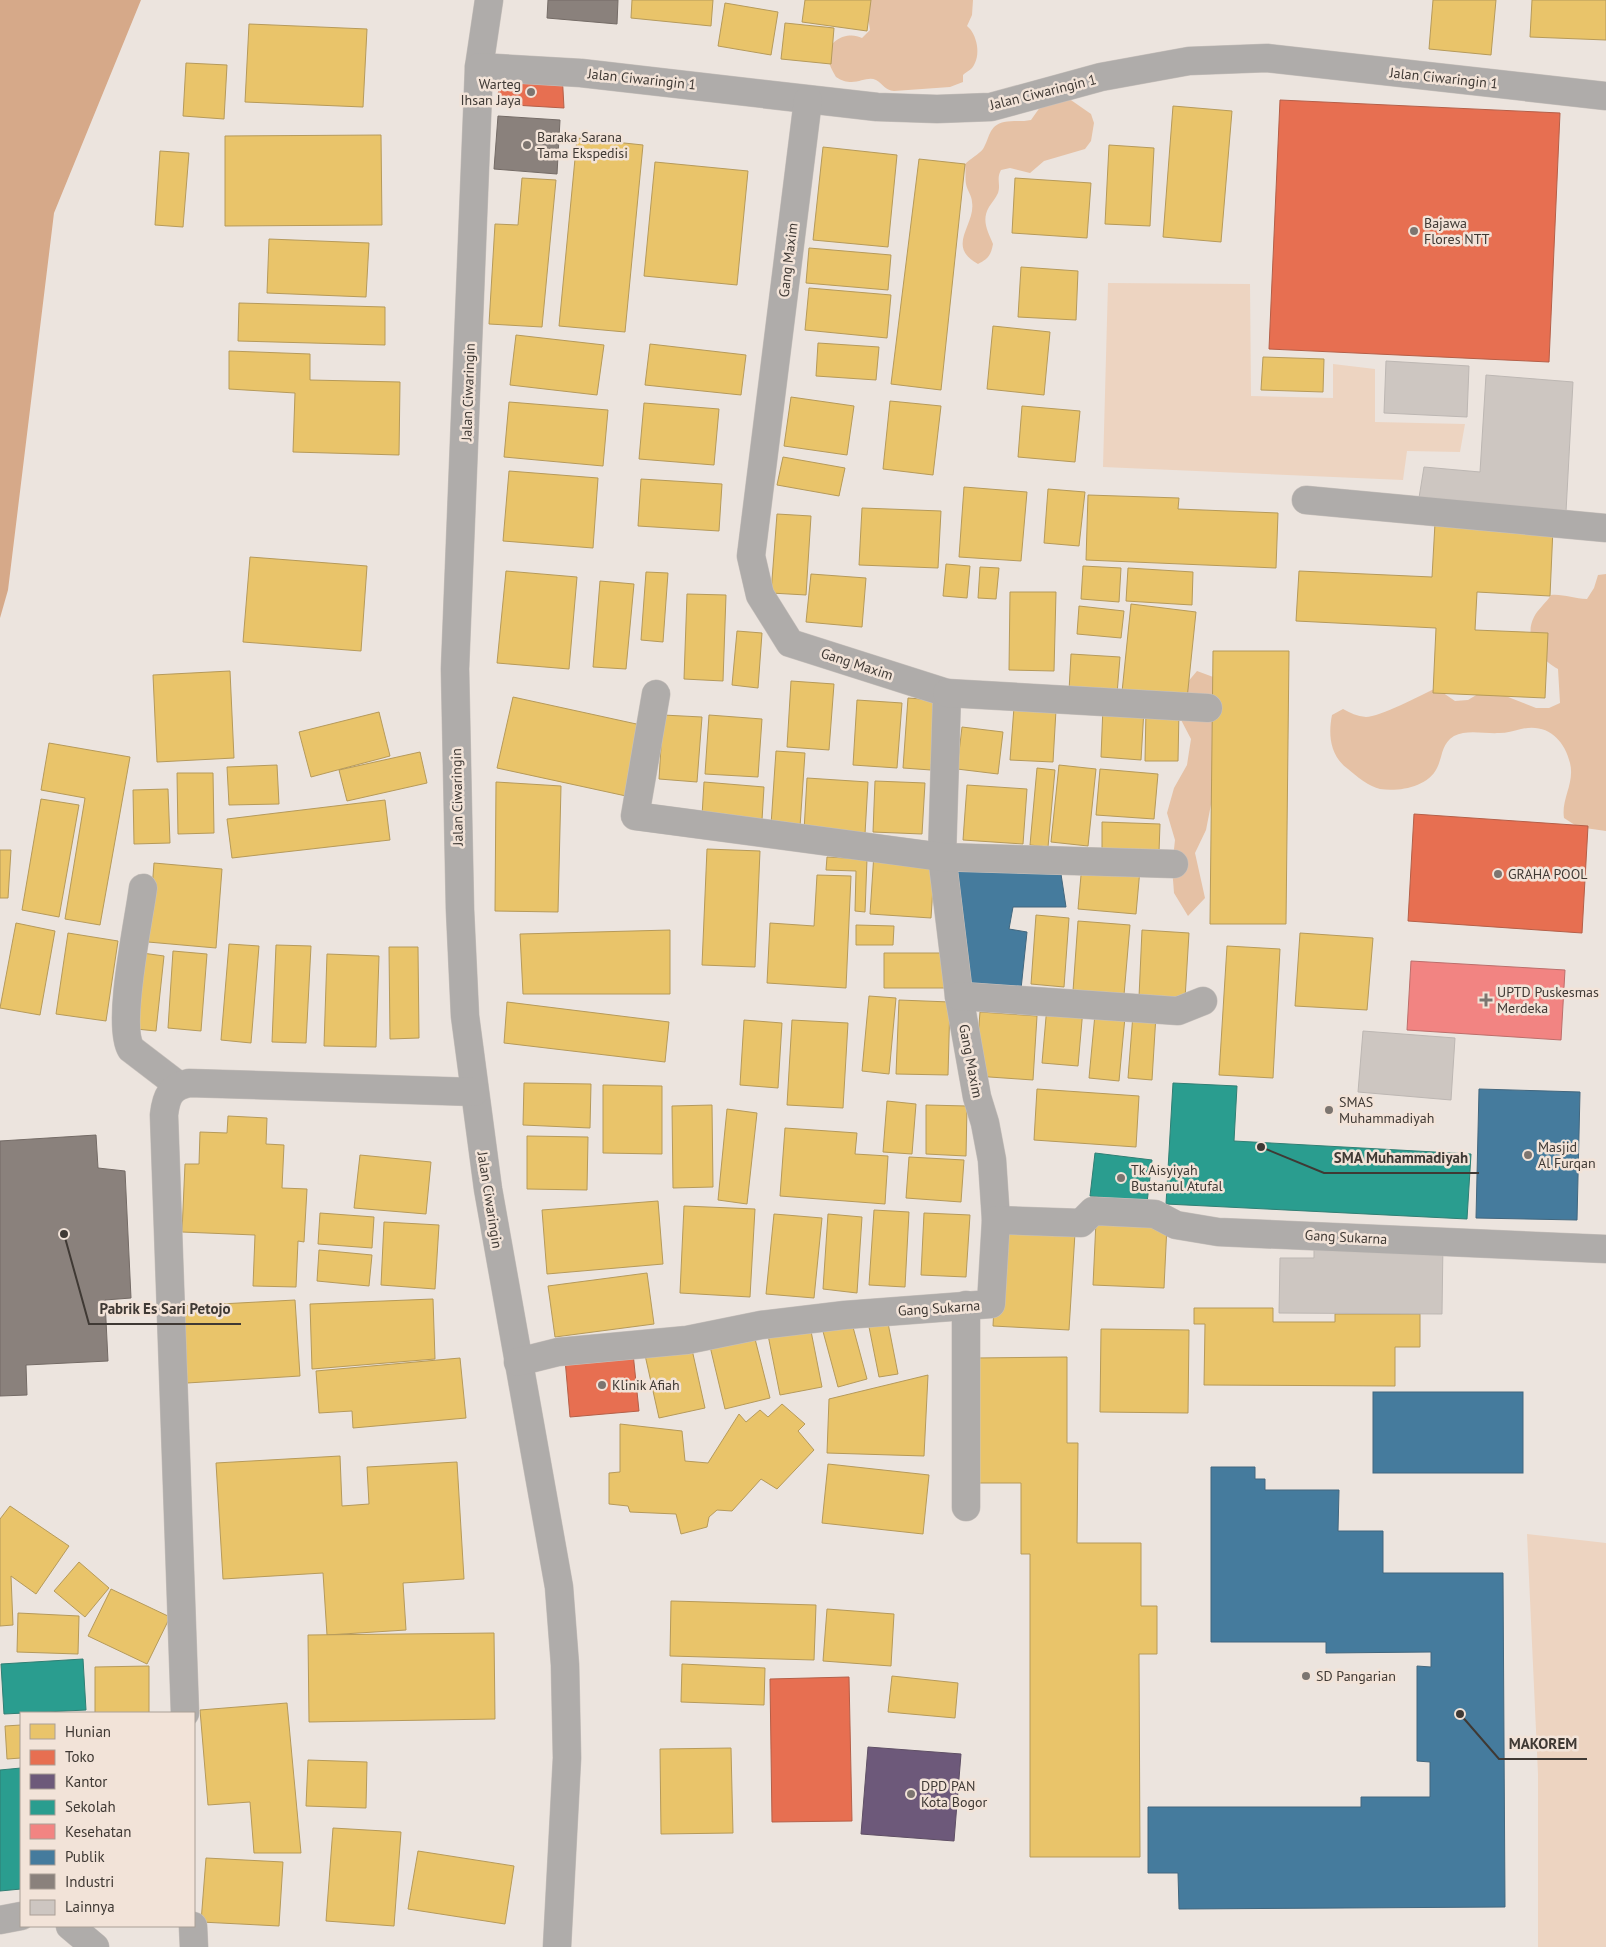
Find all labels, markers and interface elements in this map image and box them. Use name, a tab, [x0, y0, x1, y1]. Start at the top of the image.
street label: Jalan Ciwaringin 1	[1388, 63, 1499, 93]
street label: Jalan Ciwaringin 1	[586, 64, 697, 94]
street label: Jalan Ciwaringin 1	[987, 70, 1098, 114]
place label: Warteg Ihsan Jaya	[461, 75, 521, 109]
marker: Warteg Ihsan Jaya	[525, 86, 537, 98]
place label: Baraka Sarana Tama Ekspedisi	[537, 128, 628, 162]
marker: Baraka Sarana Tama Ekspedisi	[521, 139, 533, 151]
place label: Bajawa Flores NTT	[1424, 214, 1490, 248]
street label: Gang Maxim	[775, 222, 801, 298]
marker: Bajawa Flores NTT	[1408, 225, 1420, 237]
street label: Jalan Ciwaringin	[457, 343, 479, 442]
street label: Gang Maxim	[819, 644, 895, 684]
street label: Jalan Ciwaringin	[447, 748, 467, 847]
place label: GRAHA POOL	[1508, 865, 1587, 883]
marker: GRAHA POOL	[1492, 868, 1504, 880]
place label: UPTD Puskesmas Merdeka	[1497, 983, 1599, 1017]
marker: UPTD Puskesmas Merdeka	[1479, 993, 1493, 1007]
street label: Gang Maxim	[955, 1023, 987, 1099]
place label: SMAS Muhammadiyah	[1339, 1093, 1434, 1127]
marker: SMAS Muhammadiyah	[1323, 1104, 1335, 1116]
place label: Masjid Al Furqan	[1538, 1138, 1596, 1172]
callout: SMA Muhammadiyah	[1324, 1143, 1479, 1173]
text: SMA Muhammadiyah	[1334, 1148, 1468, 1167]
street label: Jalan Ciwaringin	[473, 1149, 507, 1250]
marker: Masjid Al Furqan	[1522, 1149, 1534, 1161]
place label: Tk Aisyiyah Bustanul Atufal	[1131, 1161, 1223, 1195]
marker: Tk Aisyiyah Bustanul Atufal	[1115, 1172, 1127, 1184]
street label: Gang Sukarna	[1304, 1226, 1388, 1248]
callout: Pabrik Es Sari Petojo	[89, 1294, 241, 1324]
street label: Gang Sukarna	[897, 1296, 981, 1320]
text: Pabrik Es Sari Petojo	[99, 1299, 231, 1318]
place label: Klinik Afiah	[612, 1376, 680, 1394]
marker: Klinik Afiah	[596, 1379, 608, 1391]
place label: SD Pangarian	[1316, 1667, 1396, 1685]
marker: SD Pangarian	[1300, 1670, 1312, 1682]
legend	[20, 1712, 195, 1927]
text: Hunian	[65, 1722, 111, 1741]
callout: MAKOREM	[1499, 1729, 1587, 1759]
text: MAKOREM	[1509, 1734, 1577, 1753]
text: Toko	[65, 1747, 95, 1766]
text: Kantor	[65, 1772, 107, 1791]
place label: DPD PAN Kota Bogor	[921, 1777, 988, 1811]
marker: DPD PAN Kota Bogor	[905, 1788, 917, 1800]
text: Sekolah	[65, 1797, 116, 1816]
text: Kesehatan	[65, 1822, 131, 1841]
text: Publik	[65, 1847, 105, 1866]
text: Industri	[65, 1872, 114, 1891]
text: Lainnya	[65, 1897, 115, 1916]

